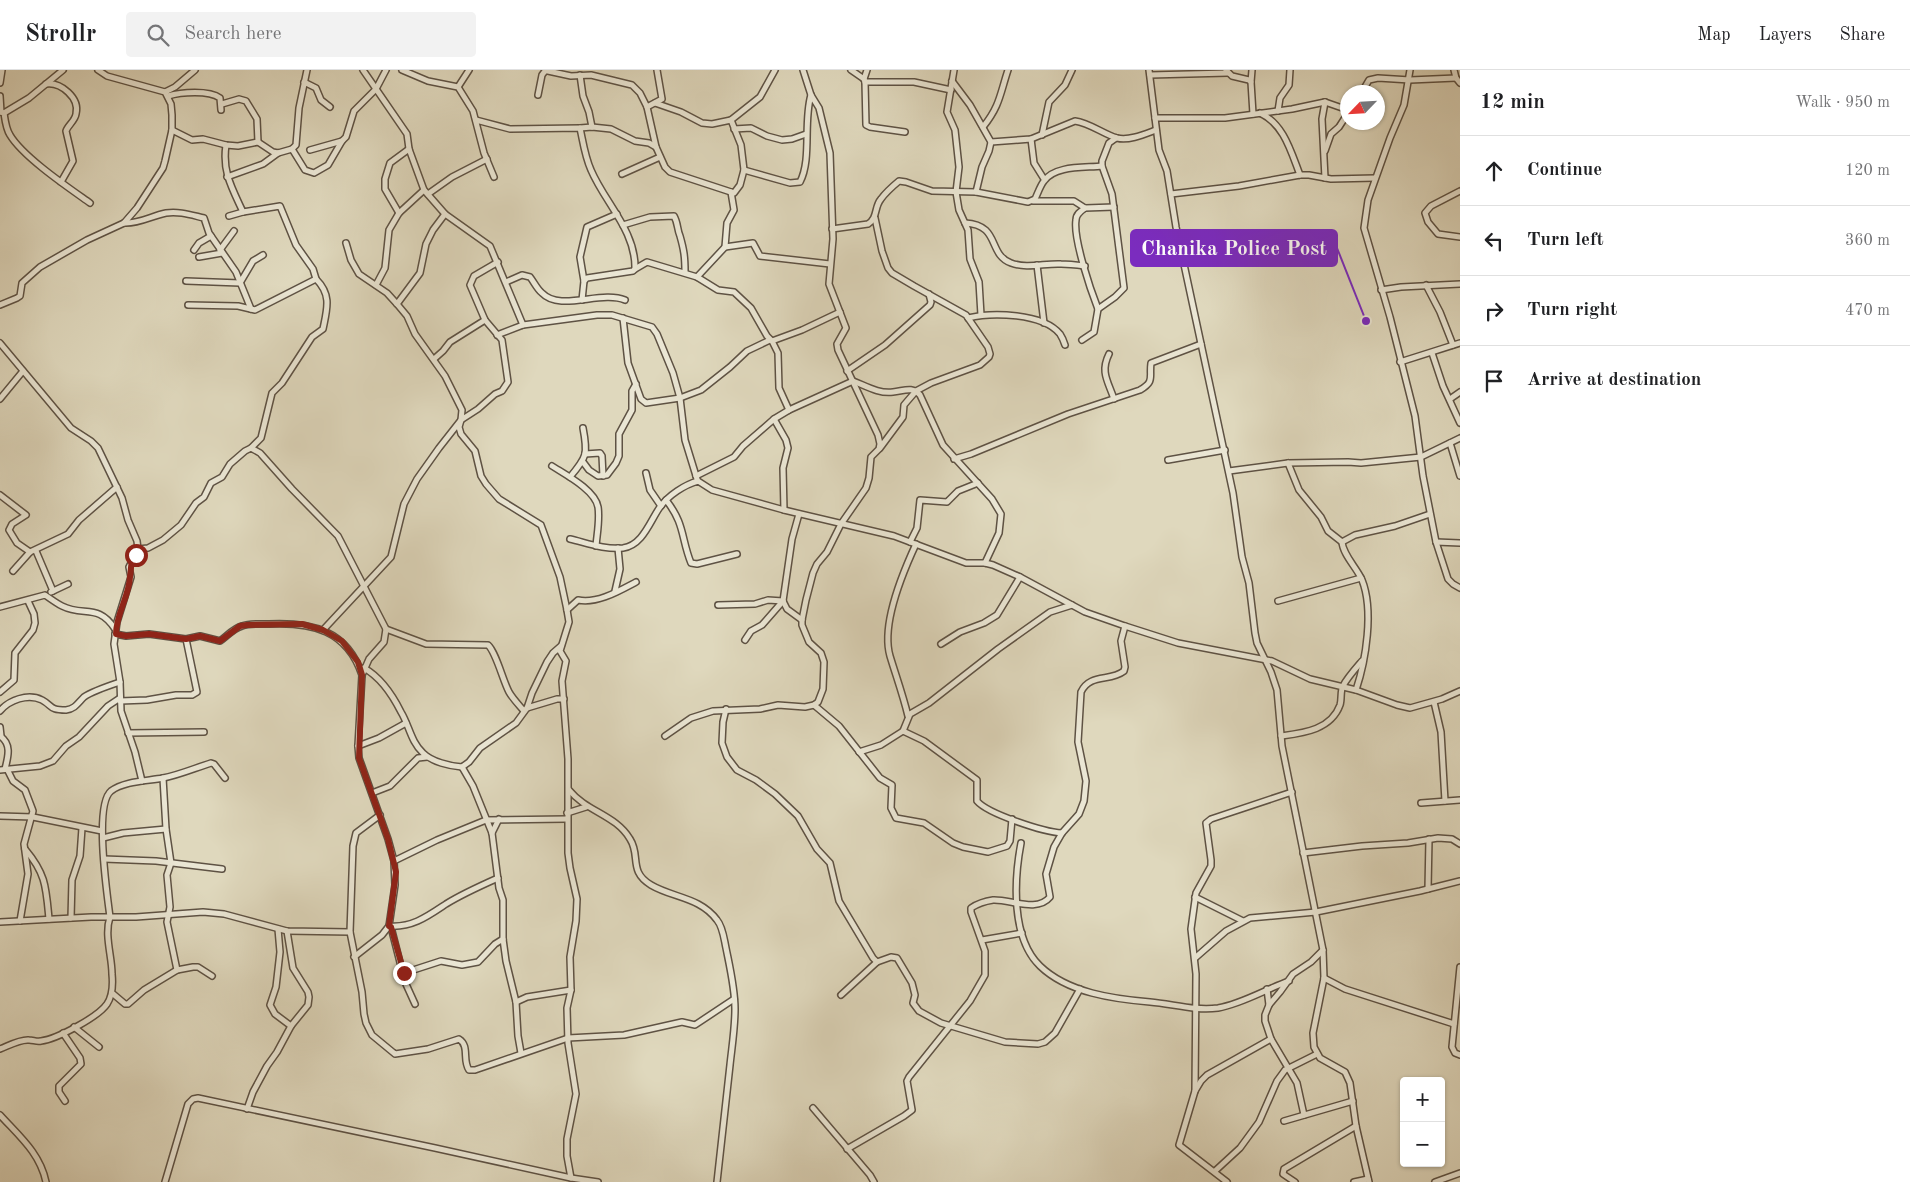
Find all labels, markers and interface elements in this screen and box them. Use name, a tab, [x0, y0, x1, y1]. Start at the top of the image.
search box	[126, 12, 476, 57]
icon: search	[144, 21, 172, 49]
text: Strollr	[25, 23, 96, 47]
text: Search here	[184, 25, 282, 44]
text: Map	[1697, 26, 1731, 44]
text: Layers	[1759, 26, 1811, 44]
text: Share	[1839, 26, 1885, 44]
north arrow	[1340, 85, 1385, 130]
text: 12 min	[1480, 92, 1545, 113]
text: Walk · 950 m	[1795, 95, 1890, 111]
icon: ahead	[1480, 157, 1508, 185]
text: Continue	[1527, 161, 1602, 180]
text: 120 m	[1845, 163, 1890, 179]
icon: left	[1480, 227, 1508, 255]
callout: Chanika Police Post	[1131, 230, 1337, 266]
text: Turn left	[1527, 231, 1604, 250]
text: 360 m	[1845, 233, 1890, 249]
text: Chanika Police Post	[1141, 239, 1327, 260]
icon: right	[1480, 297, 1508, 325]
text: Turn right	[1527, 301, 1617, 320]
text: 470 m	[1845, 303, 1890, 319]
icon: arrive	[1480, 367, 1508, 395]
text: Arrive at destination	[1527, 371, 1701, 390]
route start	[125, 544, 148, 567]
route end	[393, 962, 416, 985]
map controls	[1400, 1077, 1445, 1167]
button: +	[1400, 1077, 1445, 1122]
button: −	[1400, 1122, 1445, 1167]

